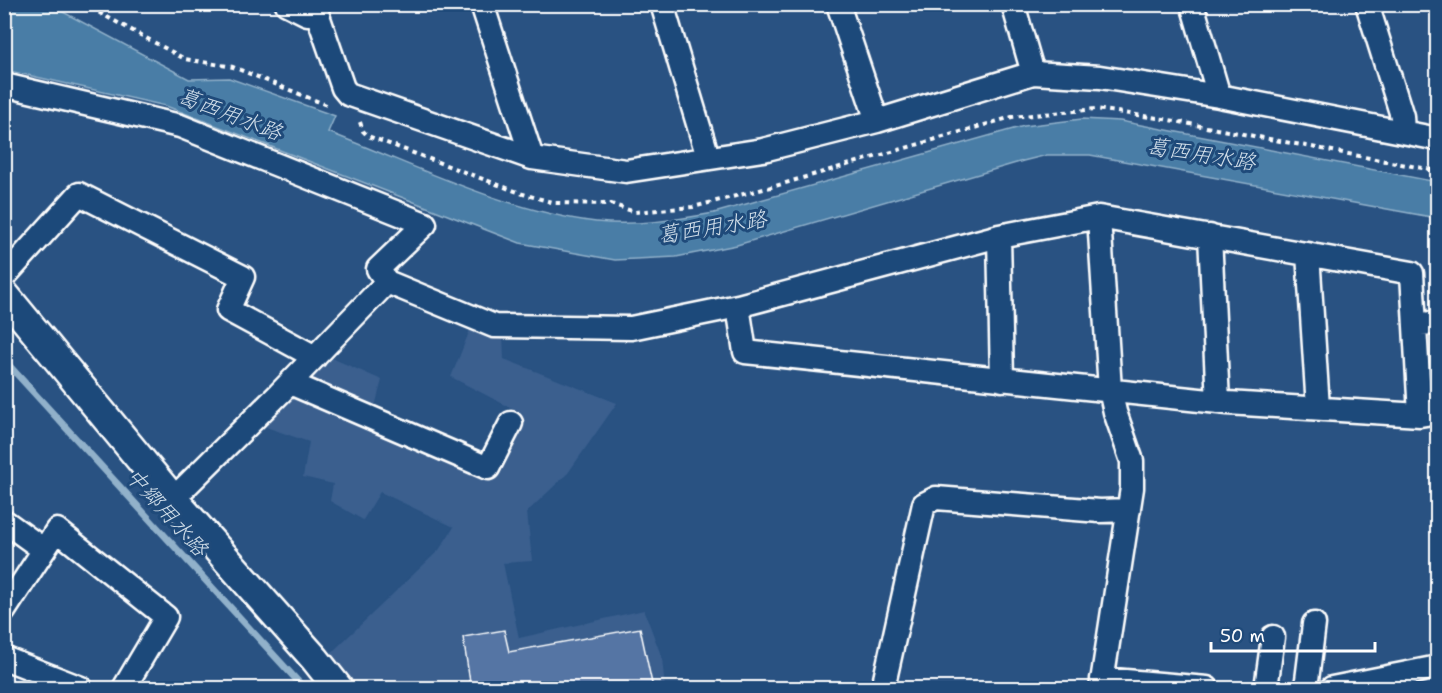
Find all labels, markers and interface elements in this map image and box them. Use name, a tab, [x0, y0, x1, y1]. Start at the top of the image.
water label: 葛西用水路	[173, 81, 288, 148]
water label: 葛西用水路	[1144, 131, 1260, 177]
water label: 葛西用水路	[655, 204, 771, 250]
water label: 中郷用水路	[119, 461, 216, 564]
scale bar	[1211, 615, 1374, 653]
text: 50 m	[1220, 624, 1265, 648]

